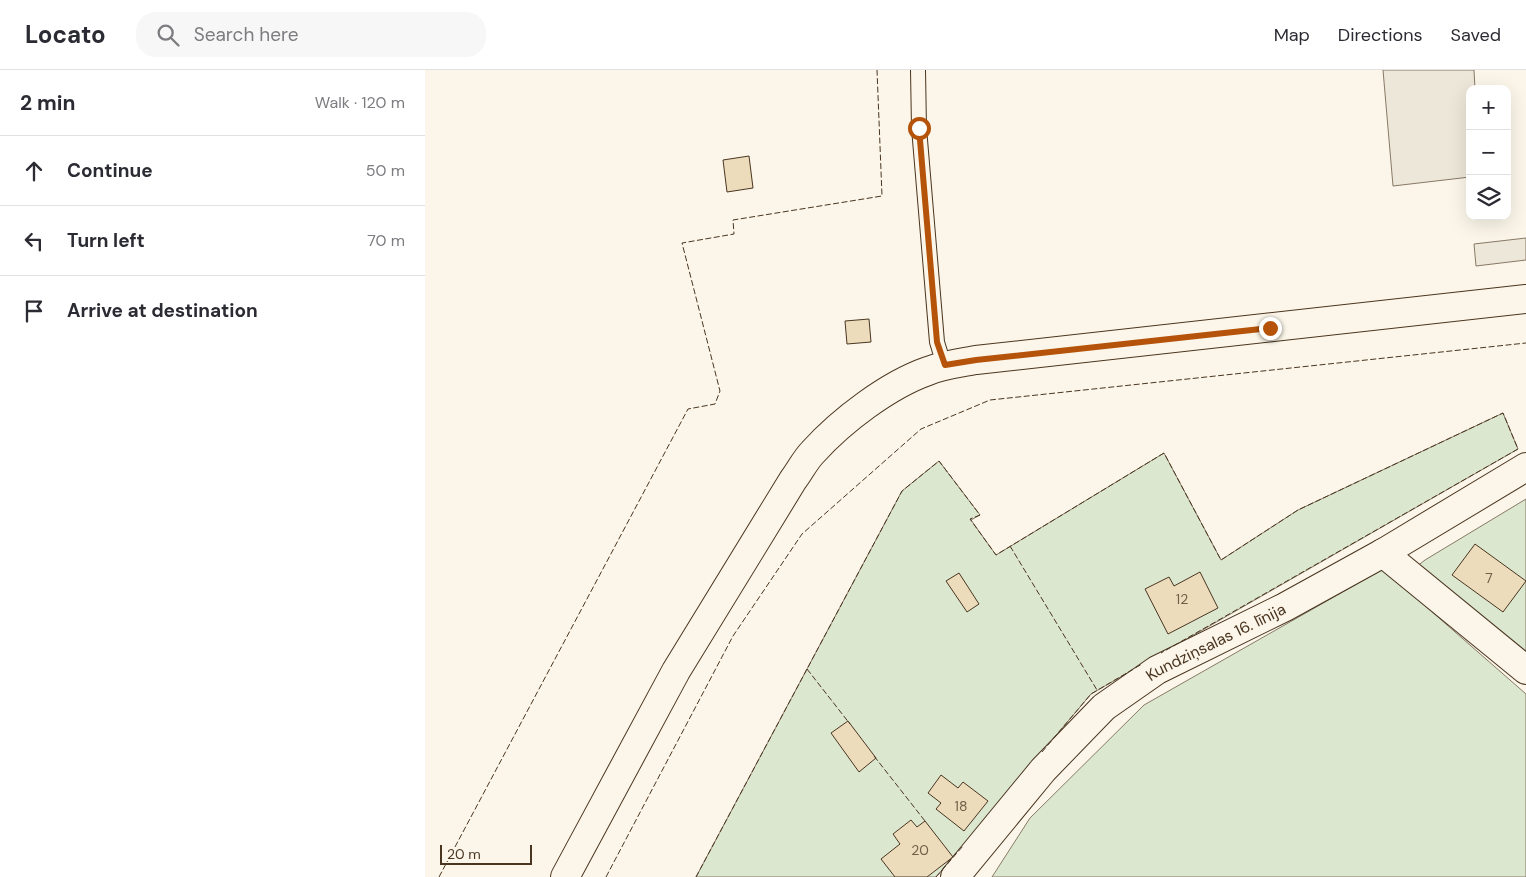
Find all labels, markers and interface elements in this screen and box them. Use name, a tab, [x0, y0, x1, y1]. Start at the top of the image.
search box	[136, 12, 486, 57]
text: Locato	[25, 19, 106, 50]
icon: search	[154, 21, 182, 49]
text: Search here	[194, 22, 299, 47]
text: Map	[1274, 23, 1310, 47]
text: Directions	[1338, 23, 1423, 47]
text: Saved	[1451, 23, 1501, 47]
map controls	[1466, 85, 1511, 220]
button: +	[1466, 85, 1511, 130]
text: 2 min	[20, 89, 76, 117]
text: Walk · 120 m	[315, 92, 405, 113]
route start	[908, 117, 931, 140]
button: −	[1466, 130, 1511, 175]
icon: ahead	[20, 157, 48, 185]
text: Continue	[67, 158, 153, 183]
text: 50 m	[366, 160, 405, 181]
button: layers	[1466, 175, 1511, 220]
icon: left	[20, 227, 48, 255]
text: Turn left	[67, 228, 145, 253]
text: 70 m	[367, 230, 405, 251]
icon: arrive	[20, 297, 48, 325]
text: Arrive at destination	[67, 298, 258, 323]
route end	[1259, 317, 1282, 340]
house number: 7	[1485, 569, 1493, 587]
house number: 12	[1176, 590, 1188, 608]
street label: Kundziņsalas 16. līnija	[1141, 598, 1289, 685]
house number: 18	[955, 797, 967, 815]
house number: 20	[911, 841, 929, 859]
scale bar	[440, 842, 533, 865]
text: 20 m	[447, 845, 481, 863]

